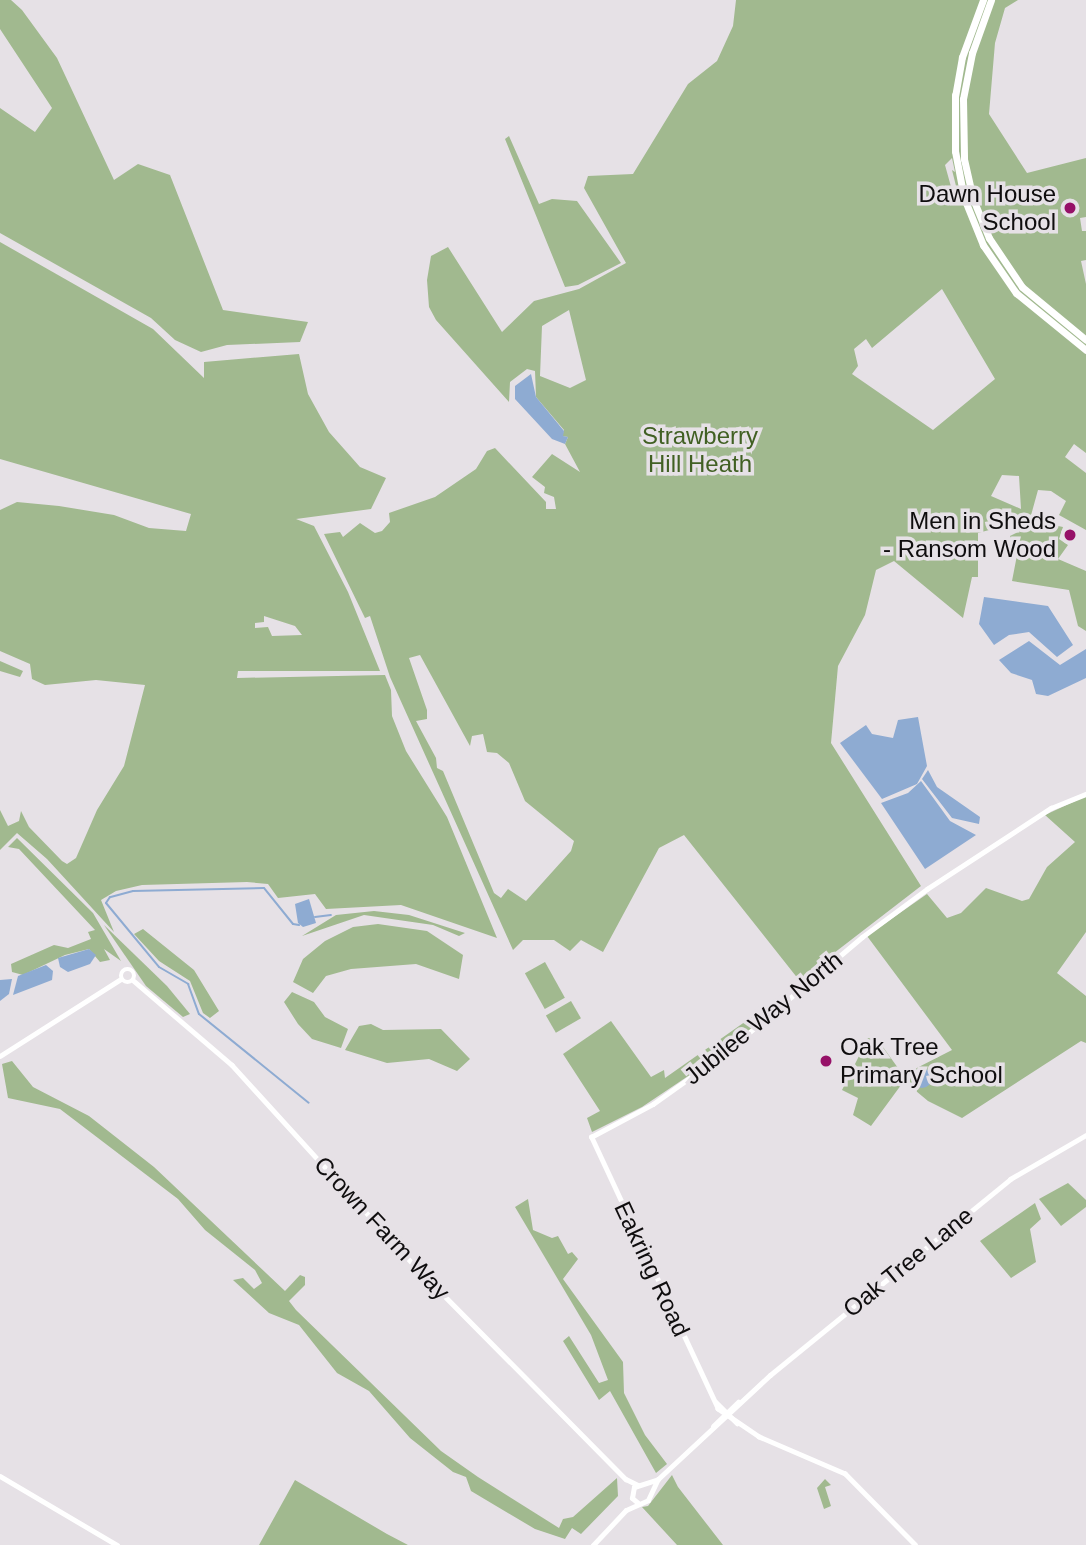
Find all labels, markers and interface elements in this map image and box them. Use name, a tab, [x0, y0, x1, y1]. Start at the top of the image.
place label: Dawn House School	[919, 180, 1056, 236]
marker: Dawn House School	[1062, 200, 1078, 216]
park label: Strawberry Hill Heath	[642, 422, 758, 478]
place label: Men in Sheds - Ransom Wood	[883, 507, 1056, 563]
marker: Men in Sheds - Ransom Wood	[1062, 527, 1078, 543]
street label: Jubilee Way North	[678, 945, 848, 1091]
place label: Oak Tree Primary School	[840, 1033, 1003, 1089]
marker: Oak Tree Primary School	[818, 1053, 834, 1069]
street label: Crown Farm Way	[308, 1150, 456, 1306]
street label: Eakring Road	[608, 1197, 696, 1341]
street label: Oak Tree Lane	[837, 1201, 979, 1323]

